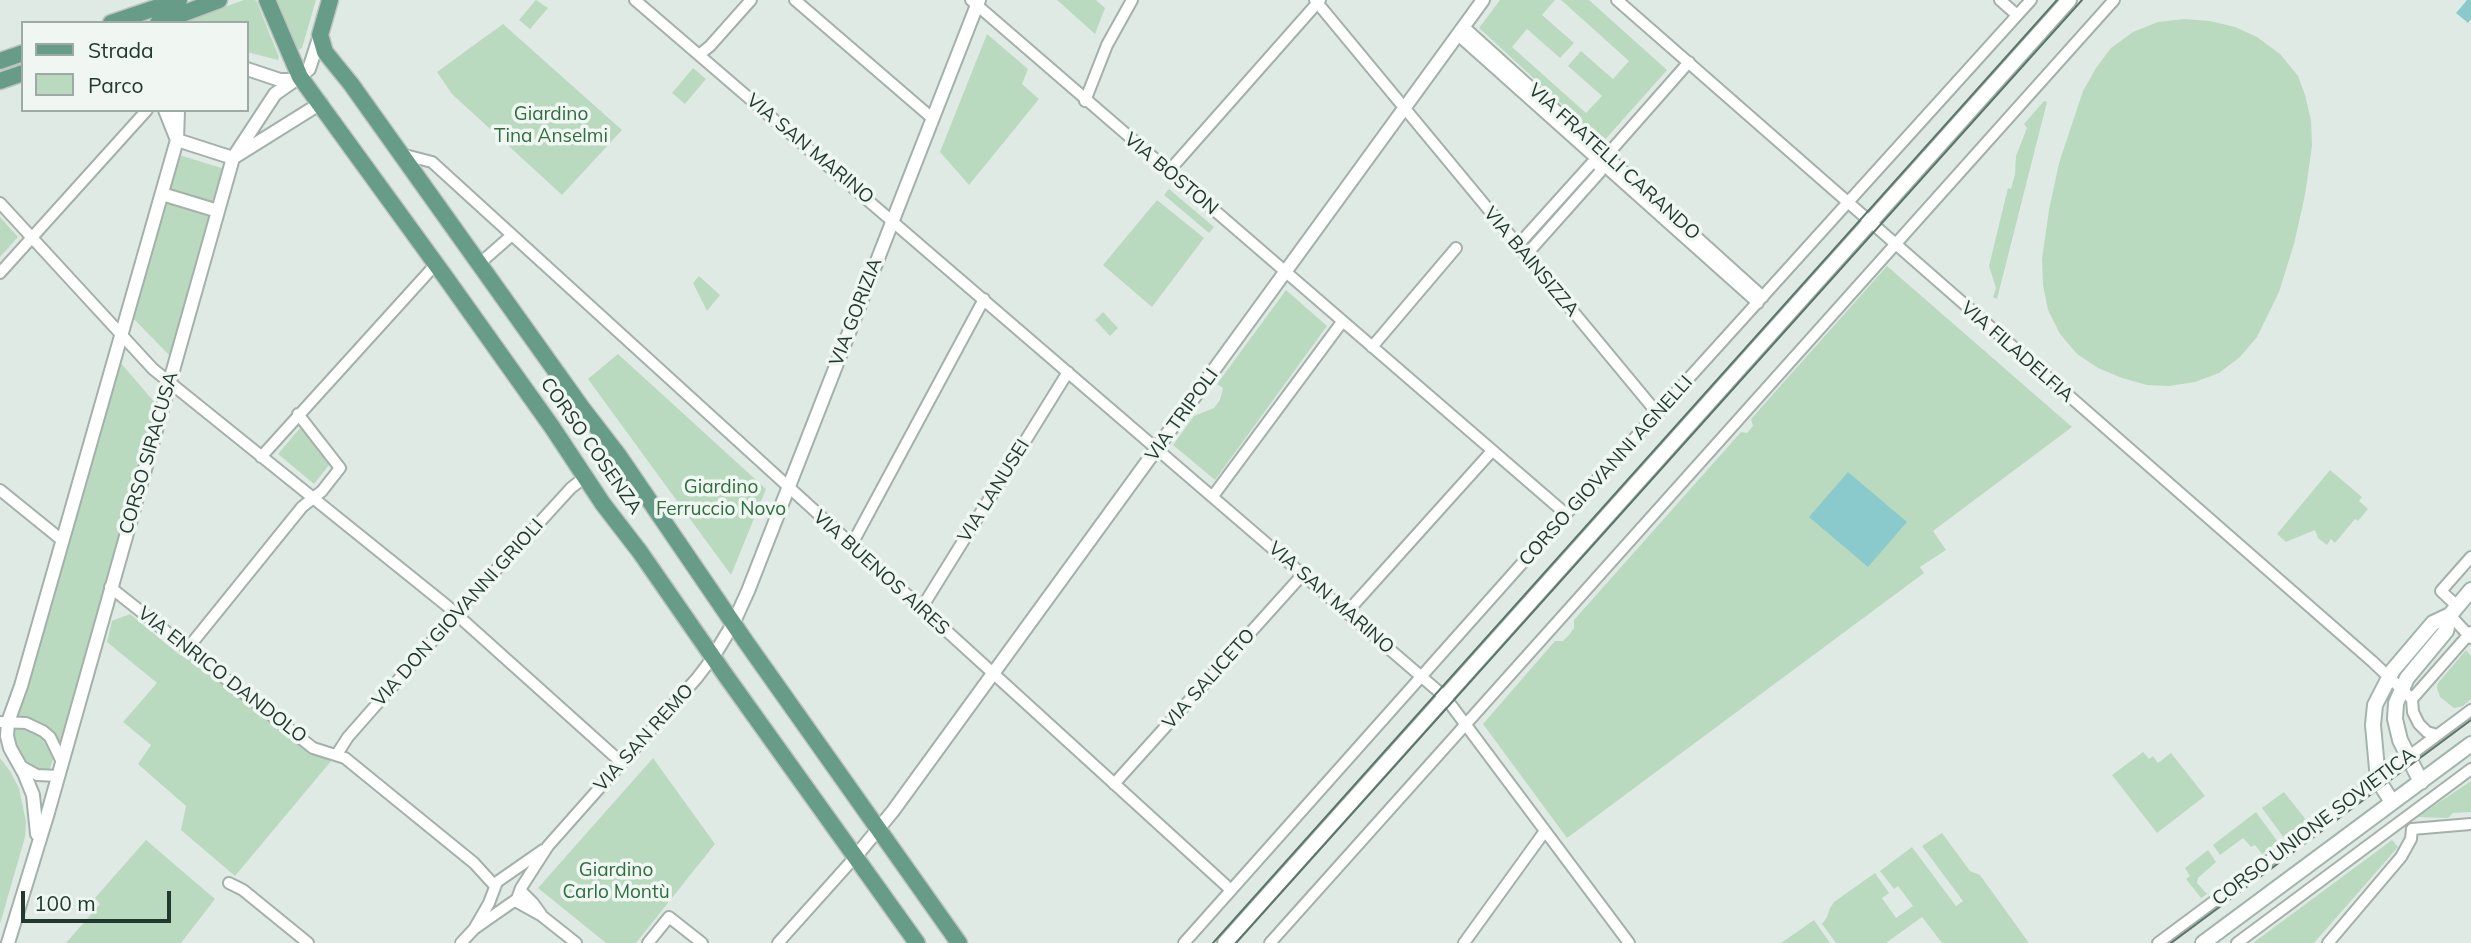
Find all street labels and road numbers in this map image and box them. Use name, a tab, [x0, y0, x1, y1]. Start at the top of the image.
street label: VIA FRATELLI CARANDO	[1523, 79, 1705, 245]
street label: VIA SAN MARINO	[742, 89, 878, 209]
street label: VIA BOSTON	[1119, 128, 1223, 220]
street label: VIA BAINSIZZA	[1479, 203, 1583, 321]
street label: VIA GORIZIA	[825, 255, 887, 369]
street label: VIA FILADELFIA	[1956, 297, 2078, 407]
street label: VIA TRIPOLI	[1141, 364, 1223, 466]
street label: CORSO SIRACUSA	[115, 369, 183, 537]
street label: CORSO GIOVANNI AGNELLI	[1515, 371, 1697, 571]
street label: CORSO COSENZA	[535, 373, 647, 519]
street label: VIA LANUSEI	[953, 435, 1035, 547]
street label: VIA BUENOS AIRES	[808, 506, 954, 640]
street label: VIA DON GIOVANNI GRIOLI	[368, 514, 548, 712]
street label: VIA SAN MARINO	[1263, 537, 1399, 659]
street label: VIA ENRICO DANDOLO	[133, 602, 311, 748]
street label: VIA SALICETO	[1158, 624, 1260, 734]
street label: VIA SAN REMO	[590, 679, 698, 797]
street label: CORSO UNIONE SOVIETICA	[2208, 743, 2420, 911]

